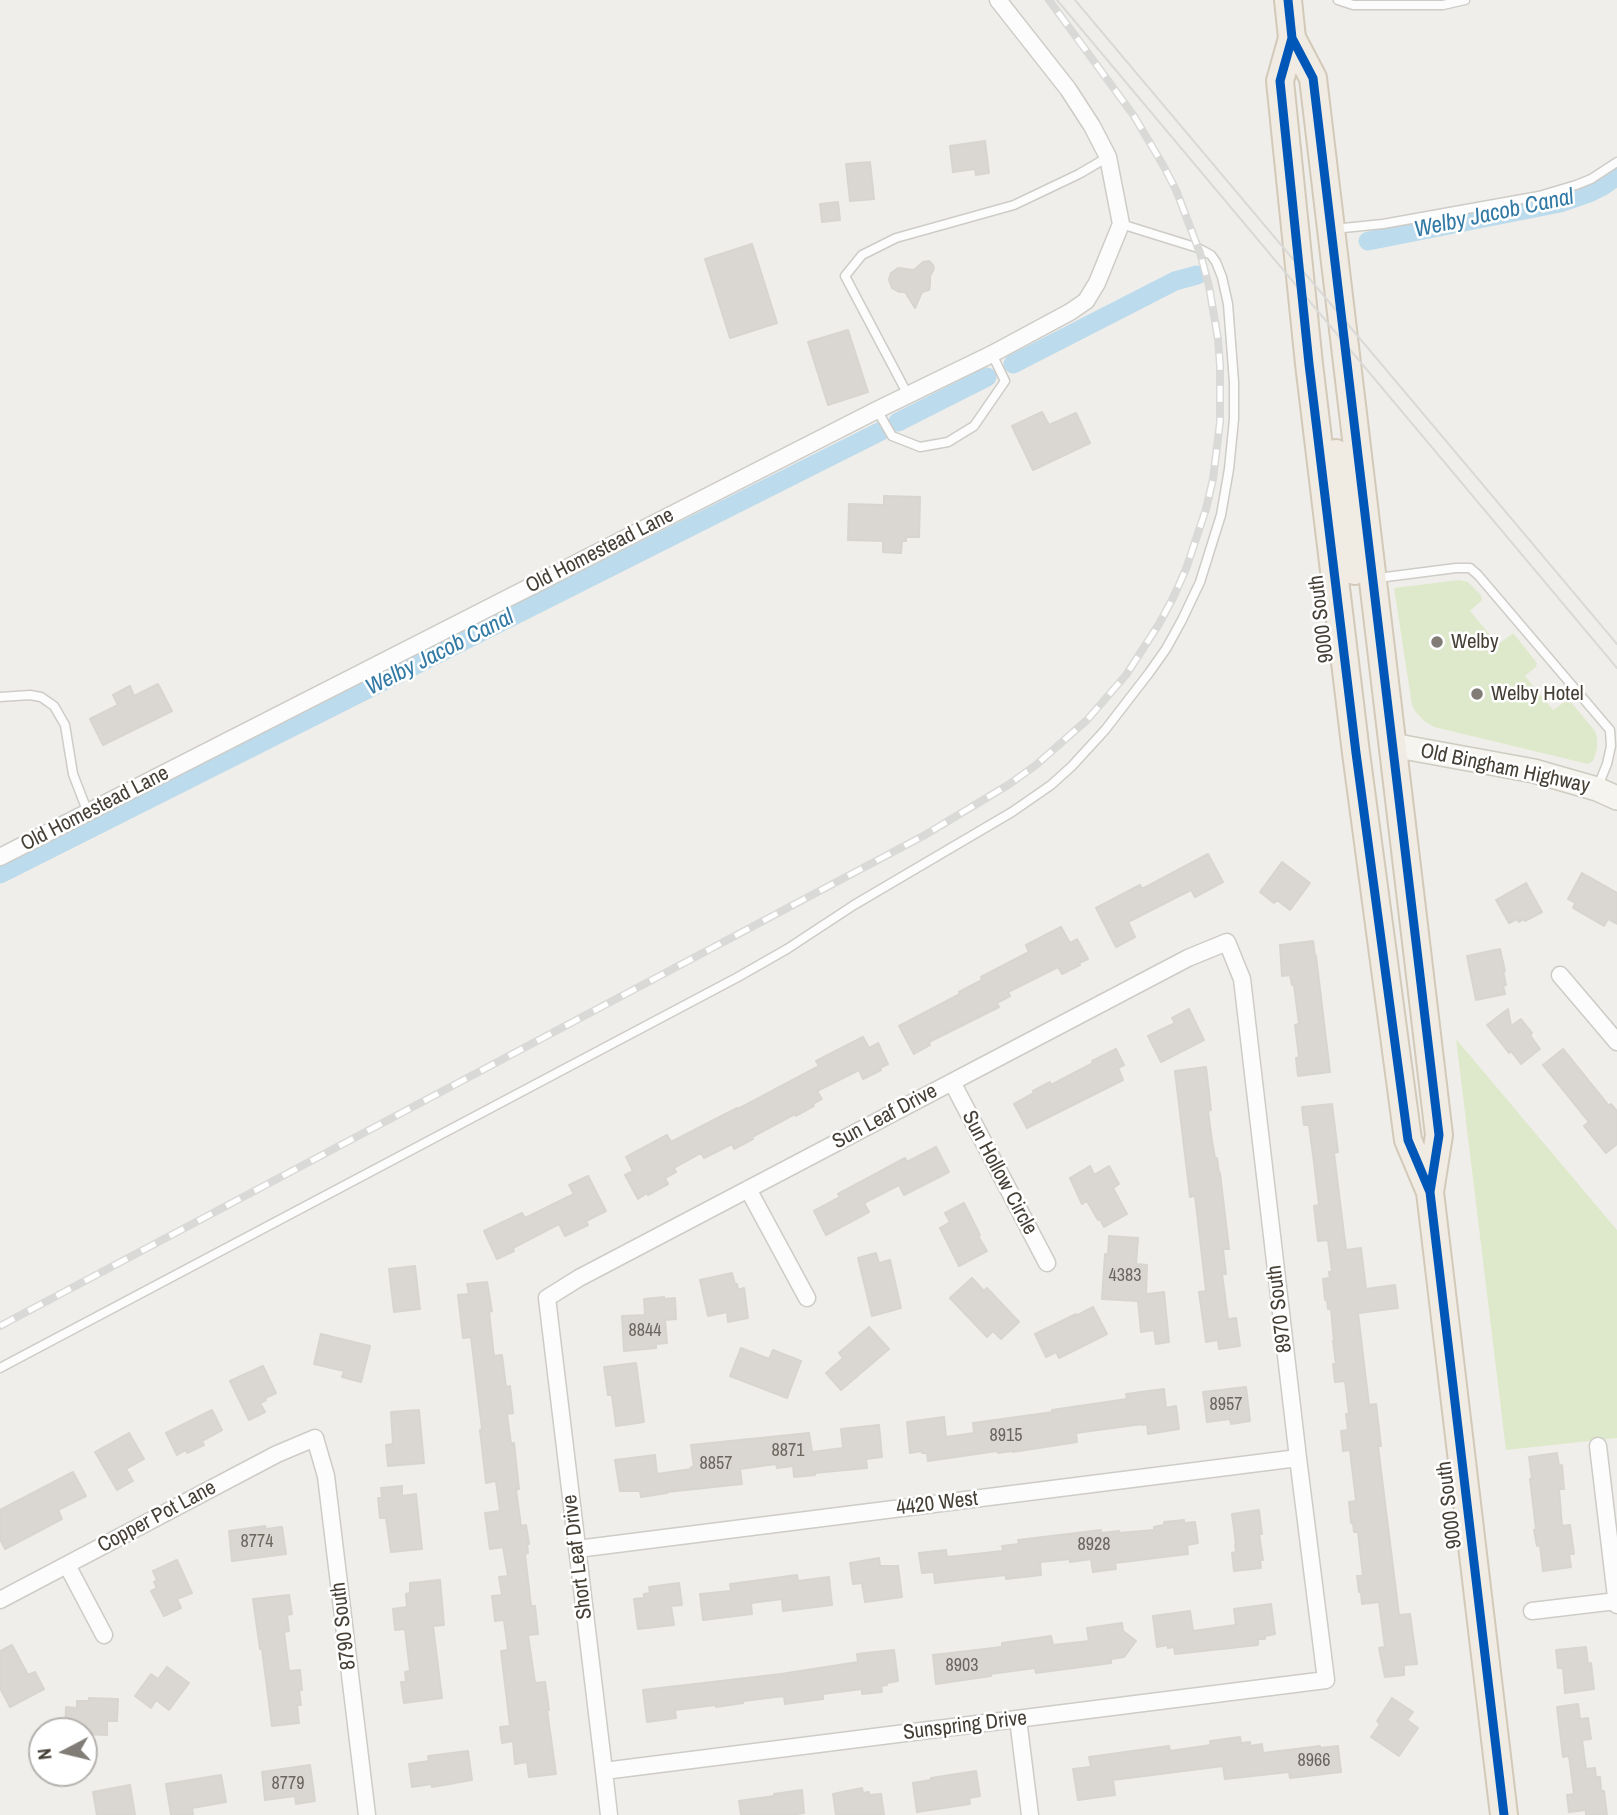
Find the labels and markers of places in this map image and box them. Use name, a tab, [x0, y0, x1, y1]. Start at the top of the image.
place label: Welby	[1451, 629, 1499, 655]
marker: Welby	[1429, 634, 1445, 650]
place label: Welby Hotel	[1491, 681, 1584, 707]
marker: Welby Hotel	[1469, 686, 1485, 702]

